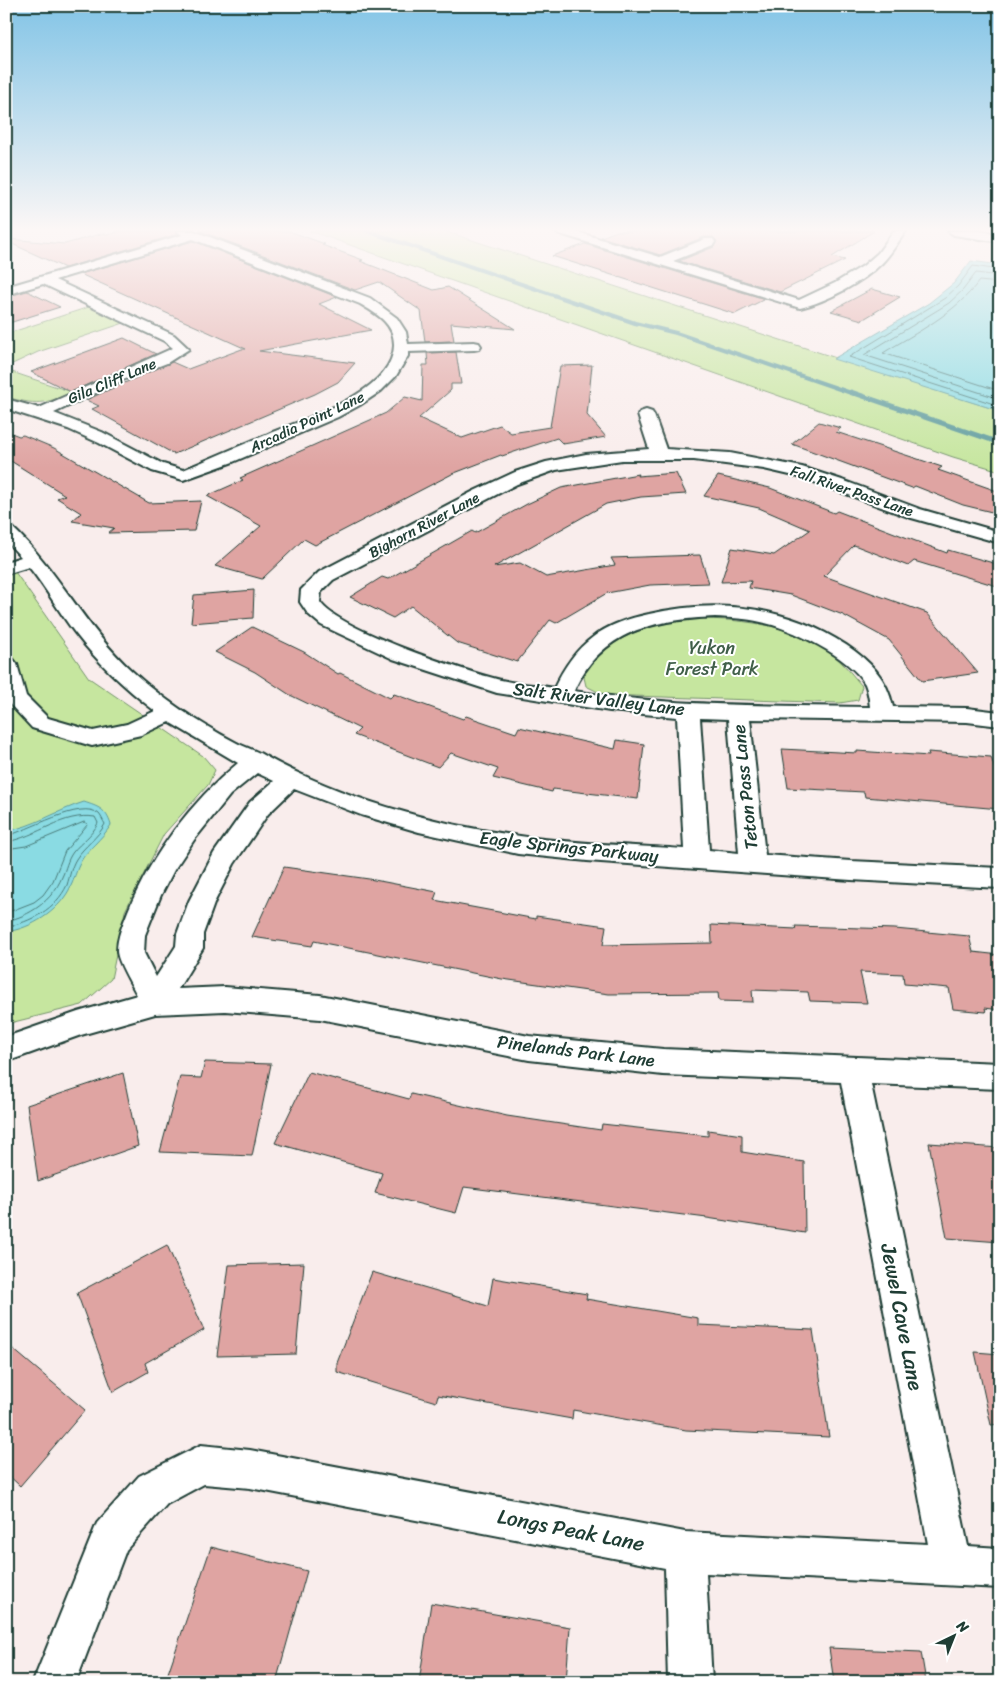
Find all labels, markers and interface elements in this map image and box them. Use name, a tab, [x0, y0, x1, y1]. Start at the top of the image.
street label: Gila Cliff Lane	[63, 350, 161, 411]
street label: Arcadia Point Lane	[244, 384, 369, 460]
street label: Fall River Pass Lane	[787, 458, 917, 524]
street label: Bighorn River Lane	[364, 485, 484, 565]
park label: Yukon Forest Park	[666, 632, 759, 685]
street label: Salt River Valley Lane	[511, 673, 687, 725]
street label: Teton Pass Lane	[723, 723, 767, 851]
street label: Eagle Springs Parkway	[478, 822, 661, 872]
street label: Pinelands Park Lane	[495, 1025, 657, 1077]
street label: Jewel Cave Lane	[869, 1239, 935, 1394]
street label: Longs Peak Lane	[494, 1497, 648, 1563]
north arrow	[928, 1610, 978, 1660]
text: N	[950, 1614, 975, 1640]

